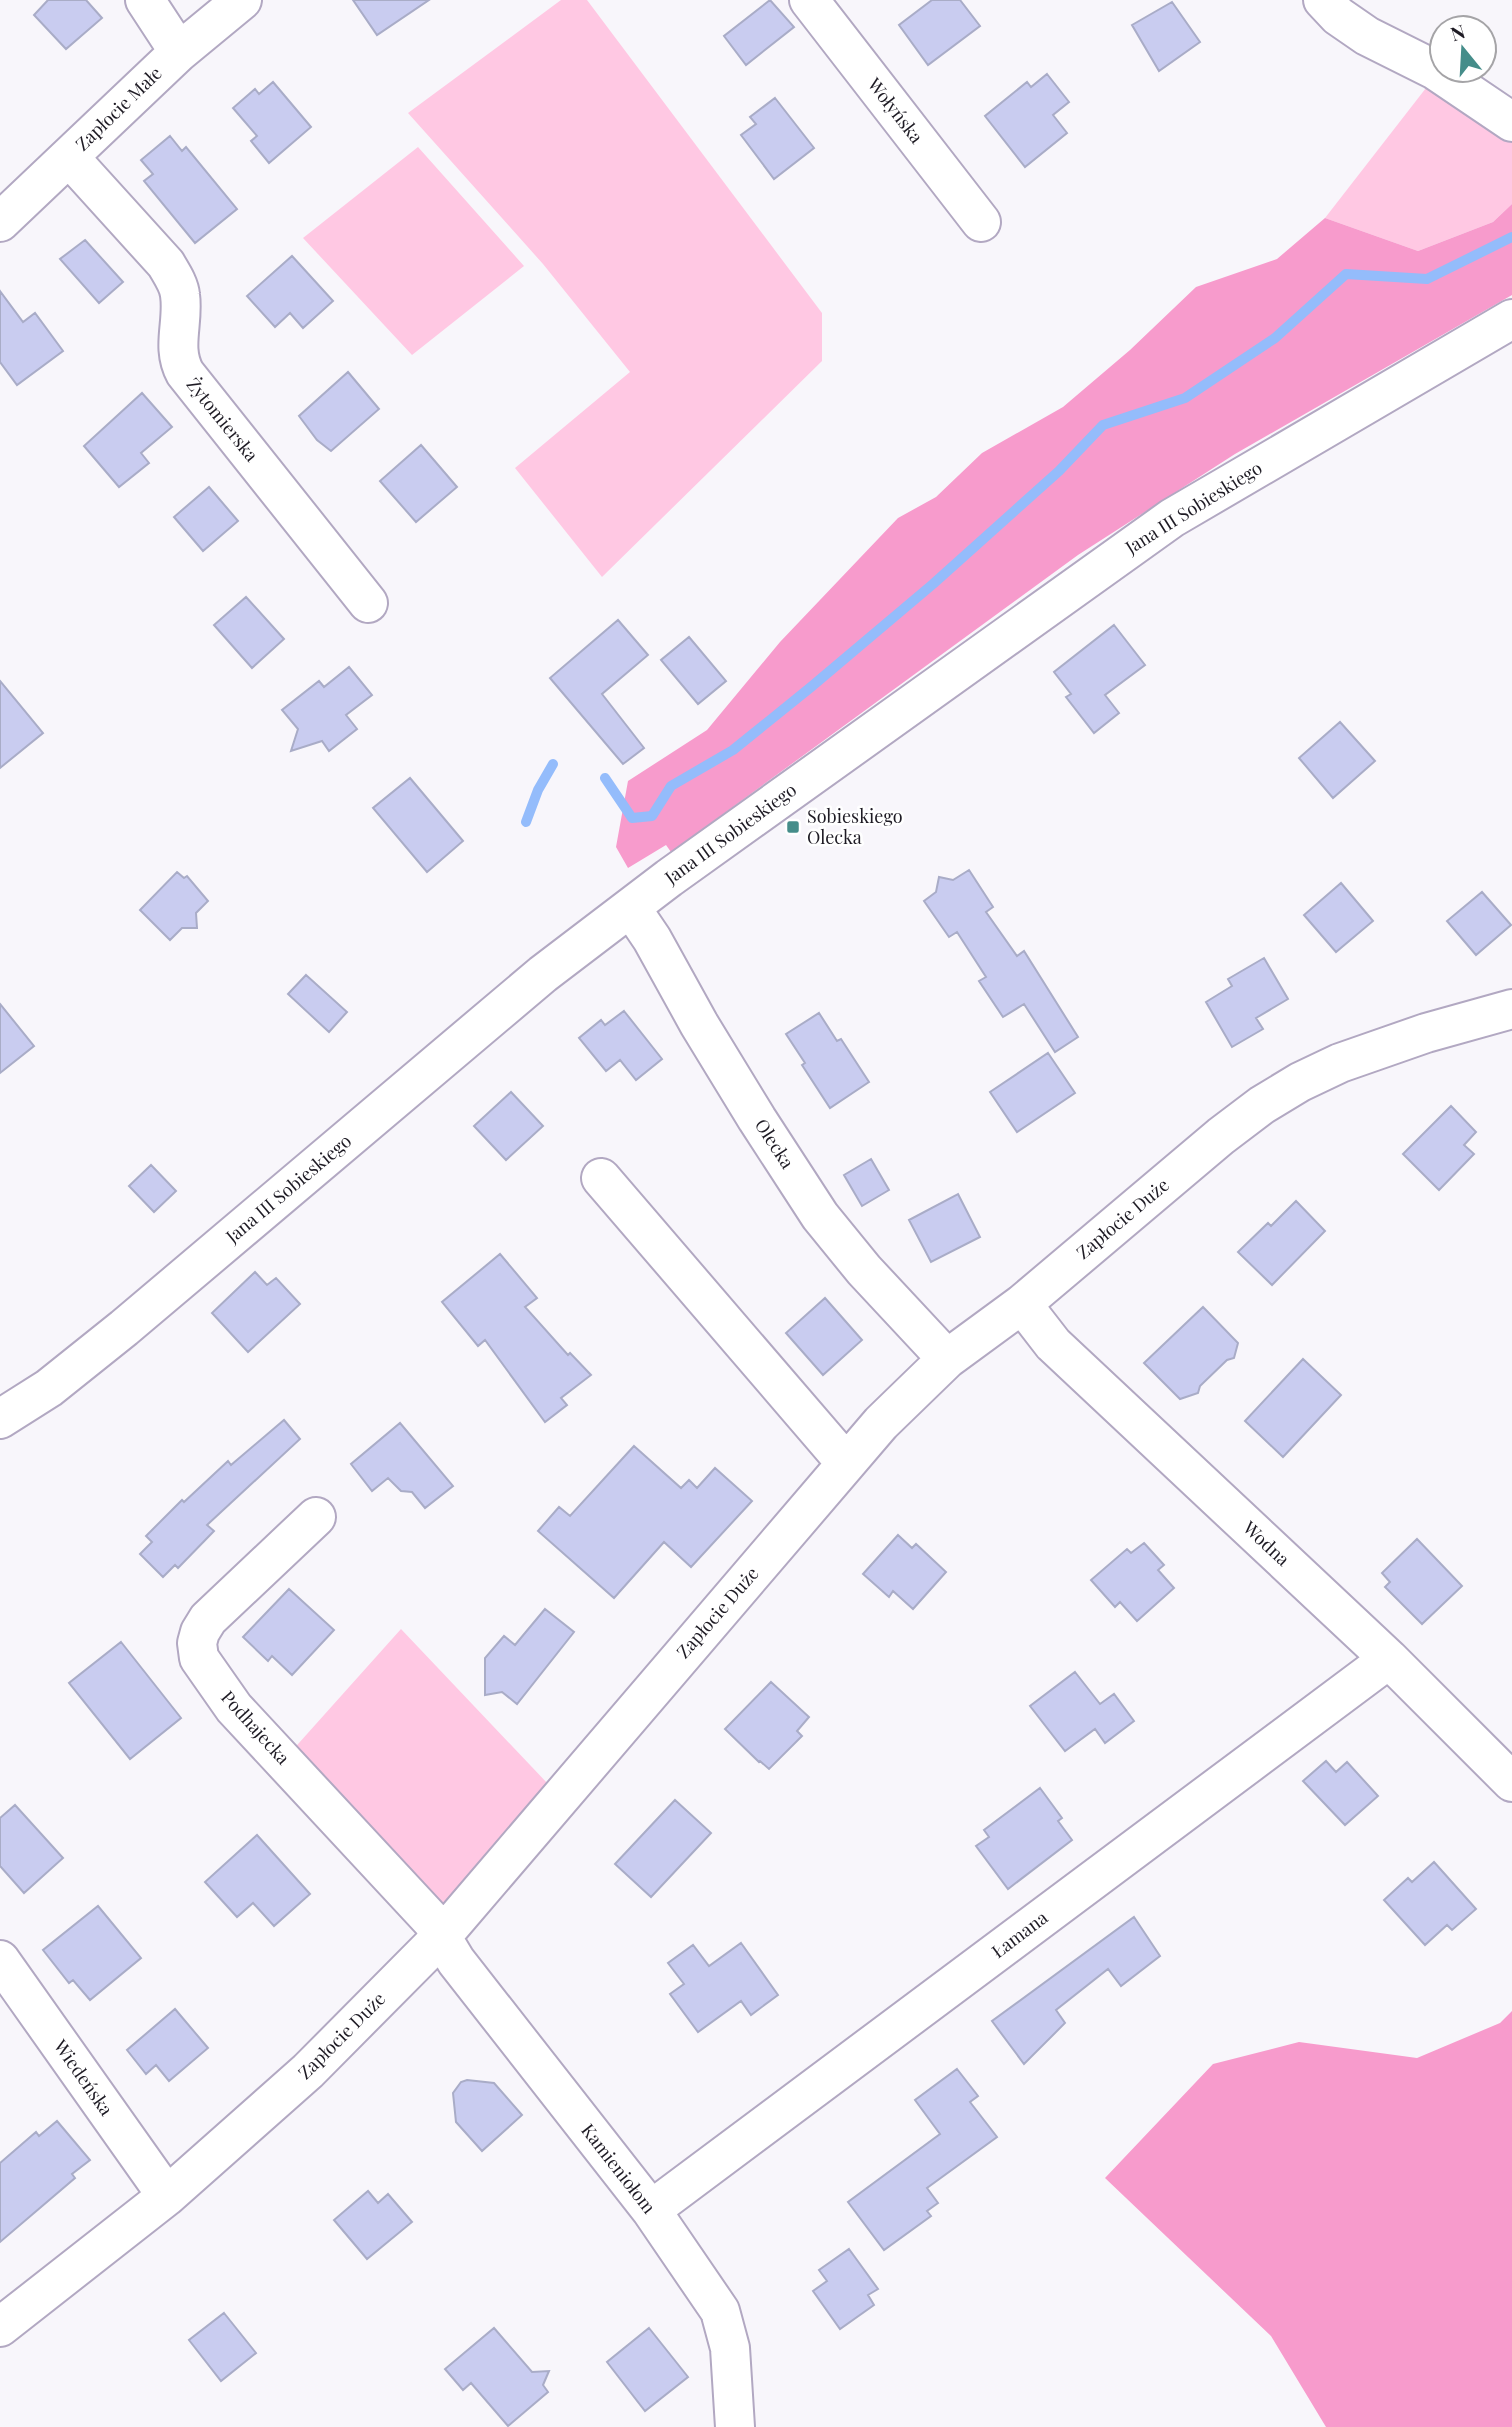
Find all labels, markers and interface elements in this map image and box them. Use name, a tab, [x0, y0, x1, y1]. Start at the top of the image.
north arrow	[1428, 14, 1498, 84]
text: N	[1447, 17, 1468, 46]
street label: Zapłocie Małe	[70, 61, 167, 156]
street label: Wołyńska	[862, 72, 929, 148]
street label: Żytomierska	[182, 373, 264, 466]
street label: Jana III Sobieskiego	[1120, 455, 1266, 559]
street label: Jana III Sobieskiego	[659, 777, 801, 890]
place label: Sobieskiego Olecka	[807, 804, 903, 849]
marker: Sobieskiego Olecka	[785, 819, 801, 835]
street label: Olecka	[750, 1114, 800, 1173]
street label: Jana III Sobieskiego	[220, 1129, 356, 1248]
street label: Zapłocie Duże	[1071, 1172, 1174, 1264]
street label: Wodna	[1238, 1515, 1295, 1571]
street label: Zapłocie Duże	[671, 1562, 764, 1663]
street label: Podhajecka	[216, 1685, 295, 1769]
street label: Łamana	[987, 1905, 1052, 1963]
street label: Zapłocie Duże	[293, 1987, 390, 2084]
street label: Wiedeńska	[48, 2034, 119, 2120]
street label: Kamieniołom	[576, 2119, 661, 2218]

